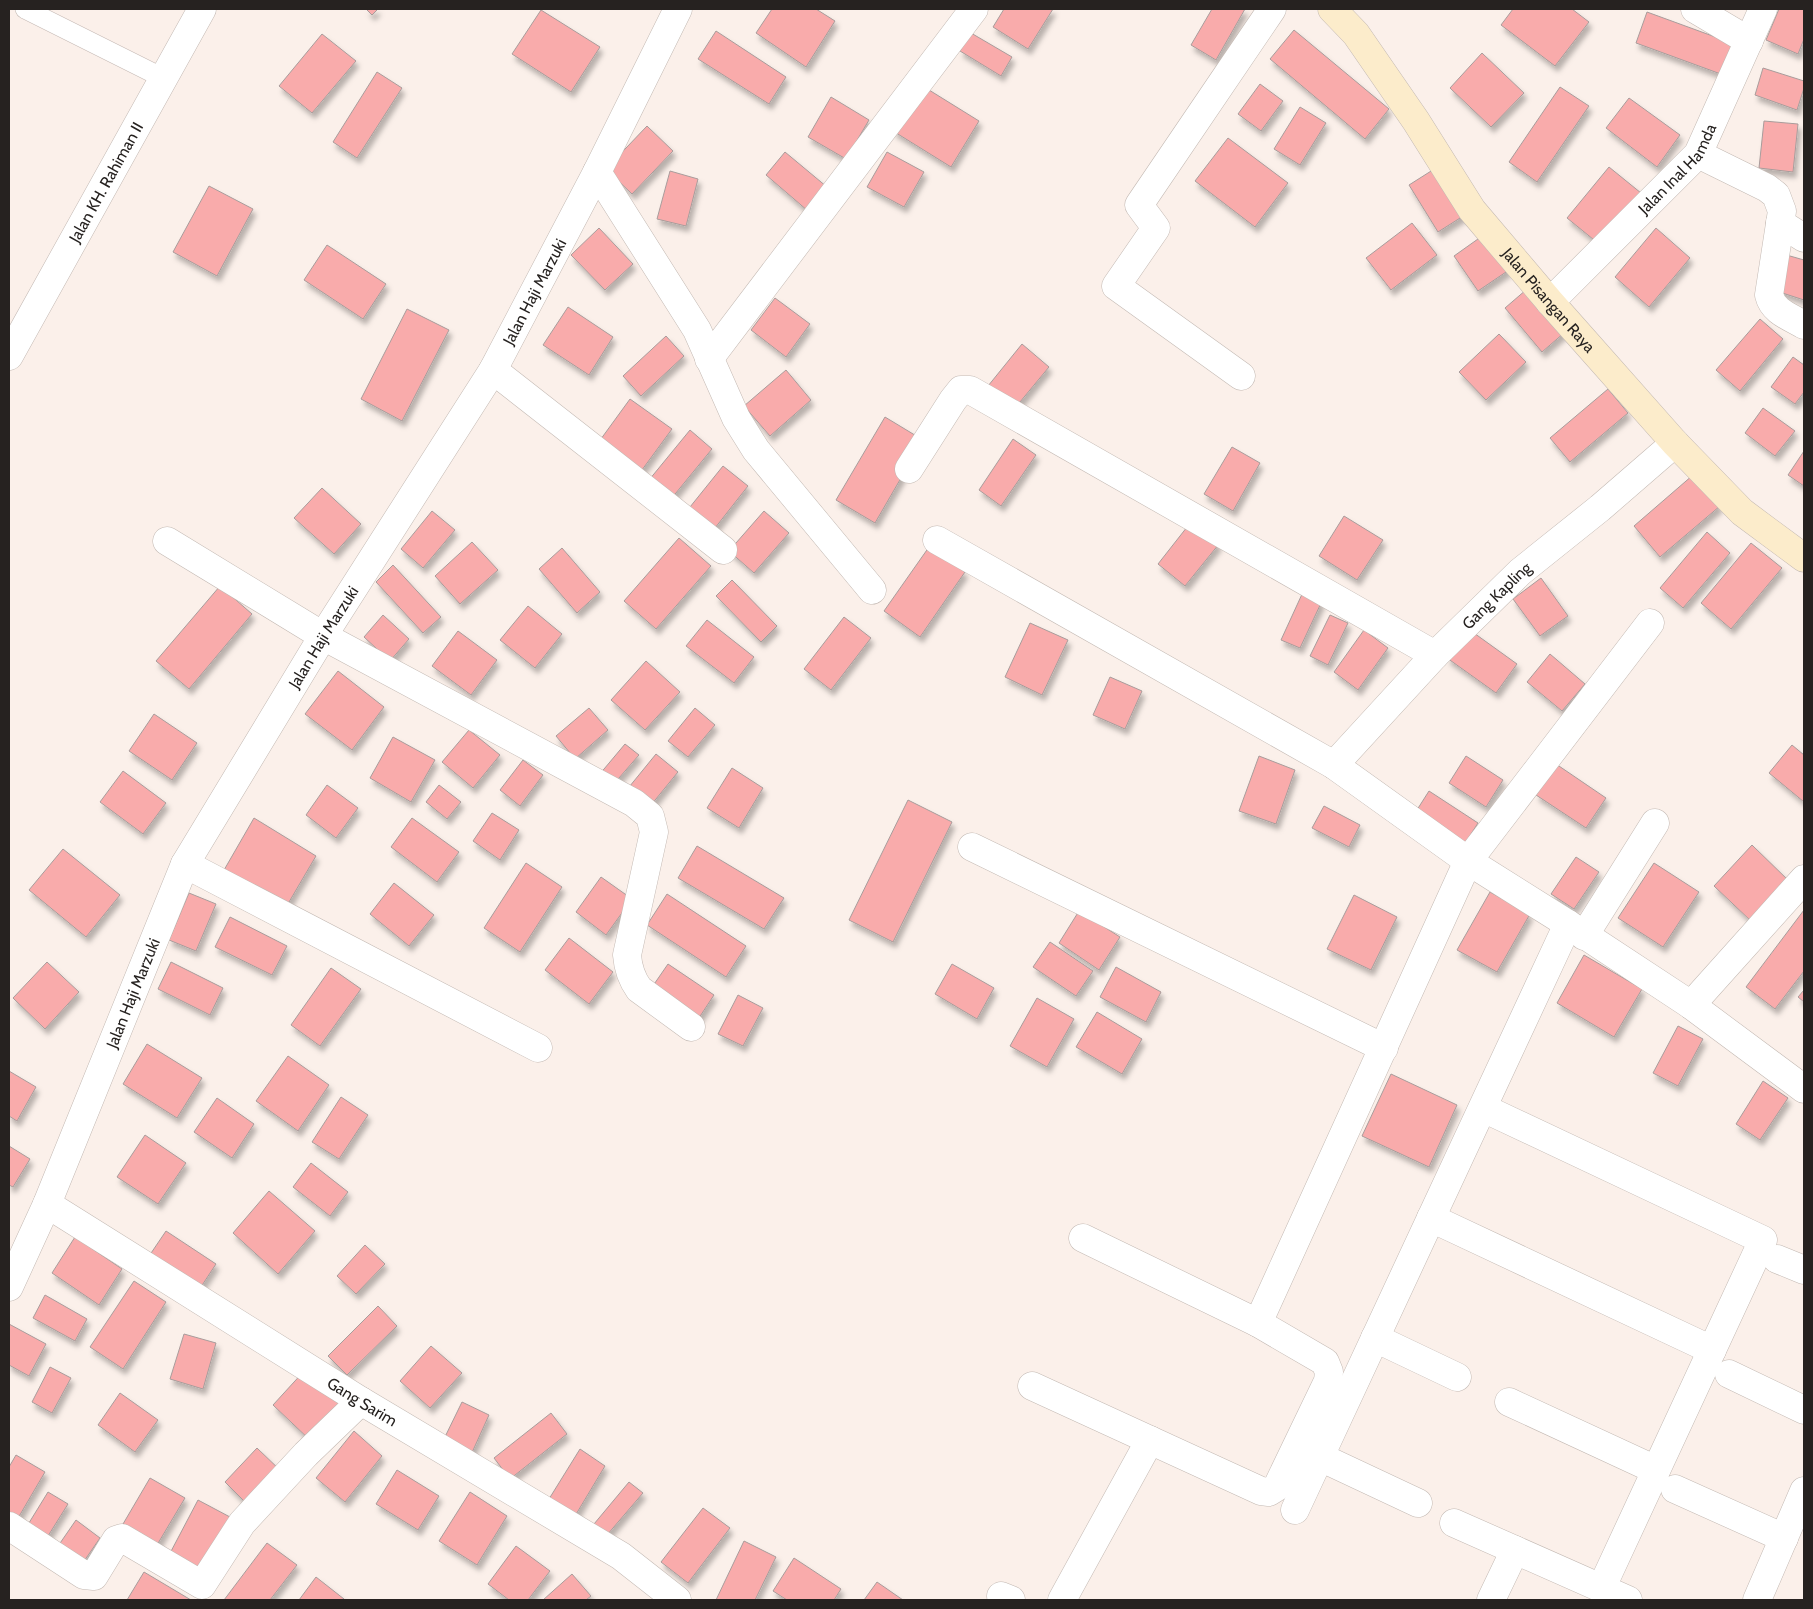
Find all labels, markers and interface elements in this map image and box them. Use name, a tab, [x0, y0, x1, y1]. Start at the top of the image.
street label: Jalan KH. Rahiman II	[65, 119, 147, 247]
street label: Jalan Inal Hamda	[1634, 121, 1720, 219]
street label: Jalan Haji Marzuki	[499, 236, 570, 349]
street label: Jalan Pisangan Raya	[1498, 243, 1599, 357]
street label: Gang Kapling	[1458, 557, 1536, 633]
street label: Jalan Haji Marzuki	[284, 582, 363, 693]
street label: Jalan Haji Marzuki	[102, 935, 164, 1052]
street label: Gang Sarim	[324, 1373, 400, 1430]

